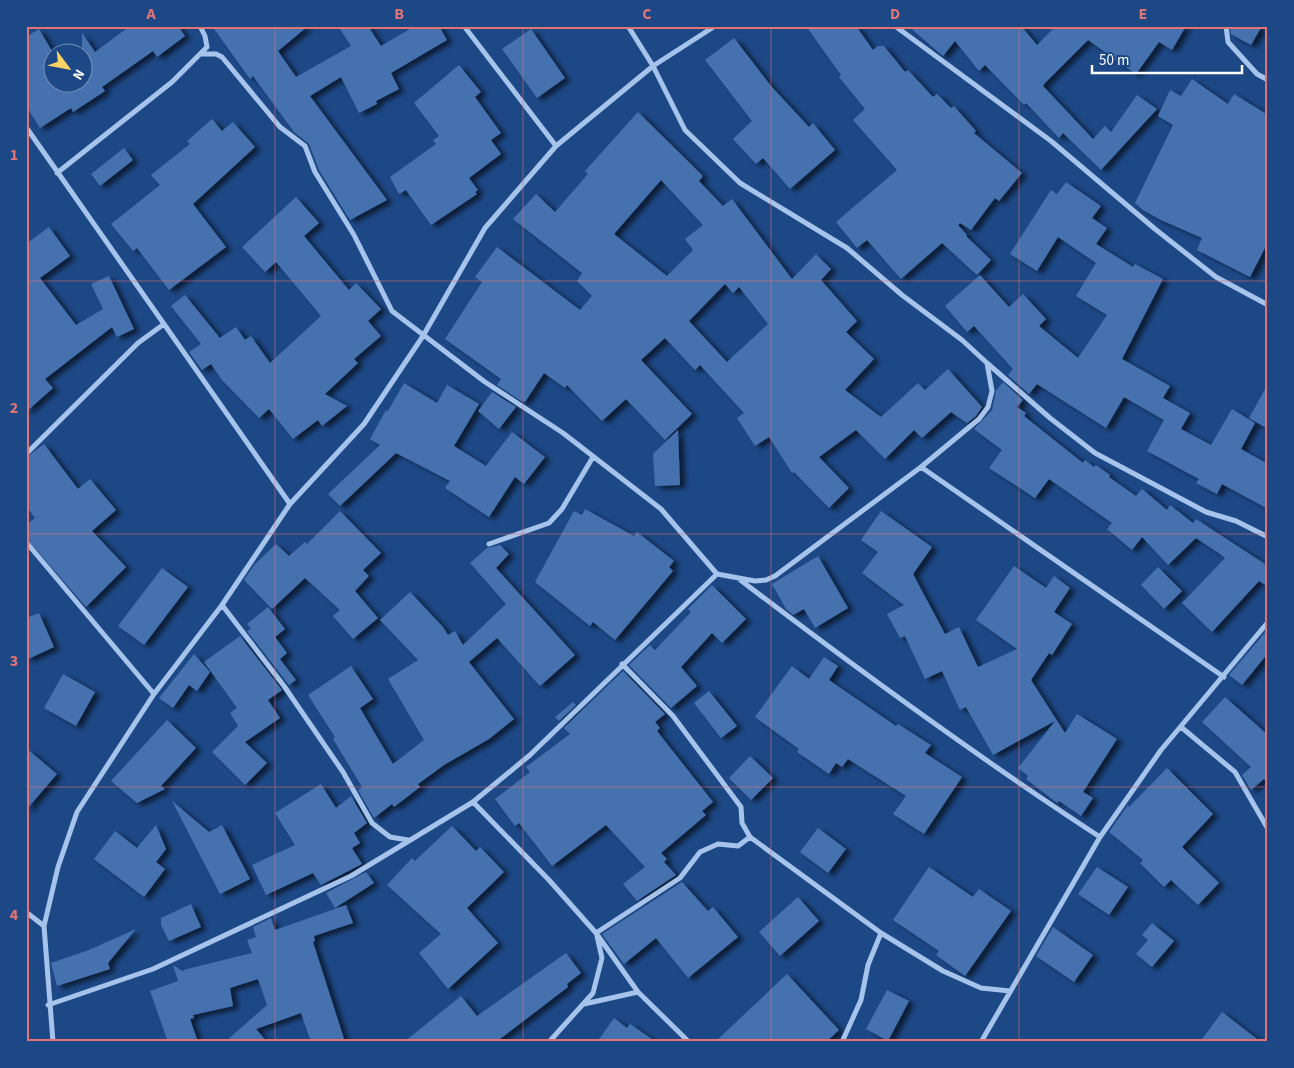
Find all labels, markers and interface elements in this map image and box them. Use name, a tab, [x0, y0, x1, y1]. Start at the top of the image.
text: A	[145, 3, 156, 25]
text: B	[394, 3, 404, 25]
text: C	[642, 3, 652, 25]
text: D	[890, 3, 900, 25]
text: E	[1139, 3, 1147, 25]
north arrow	[42, 42, 92, 92]
scale bar	[1092, 42, 1242, 74]
text: 50 m	[1099, 50, 1129, 71]
text: N	[67, 65, 89, 84]
text: 1	[10, 144, 18, 166]
text: 2	[10, 397, 18, 419]
text: 3	[10, 650, 18, 672]
text: 4	[10, 904, 19, 926]

